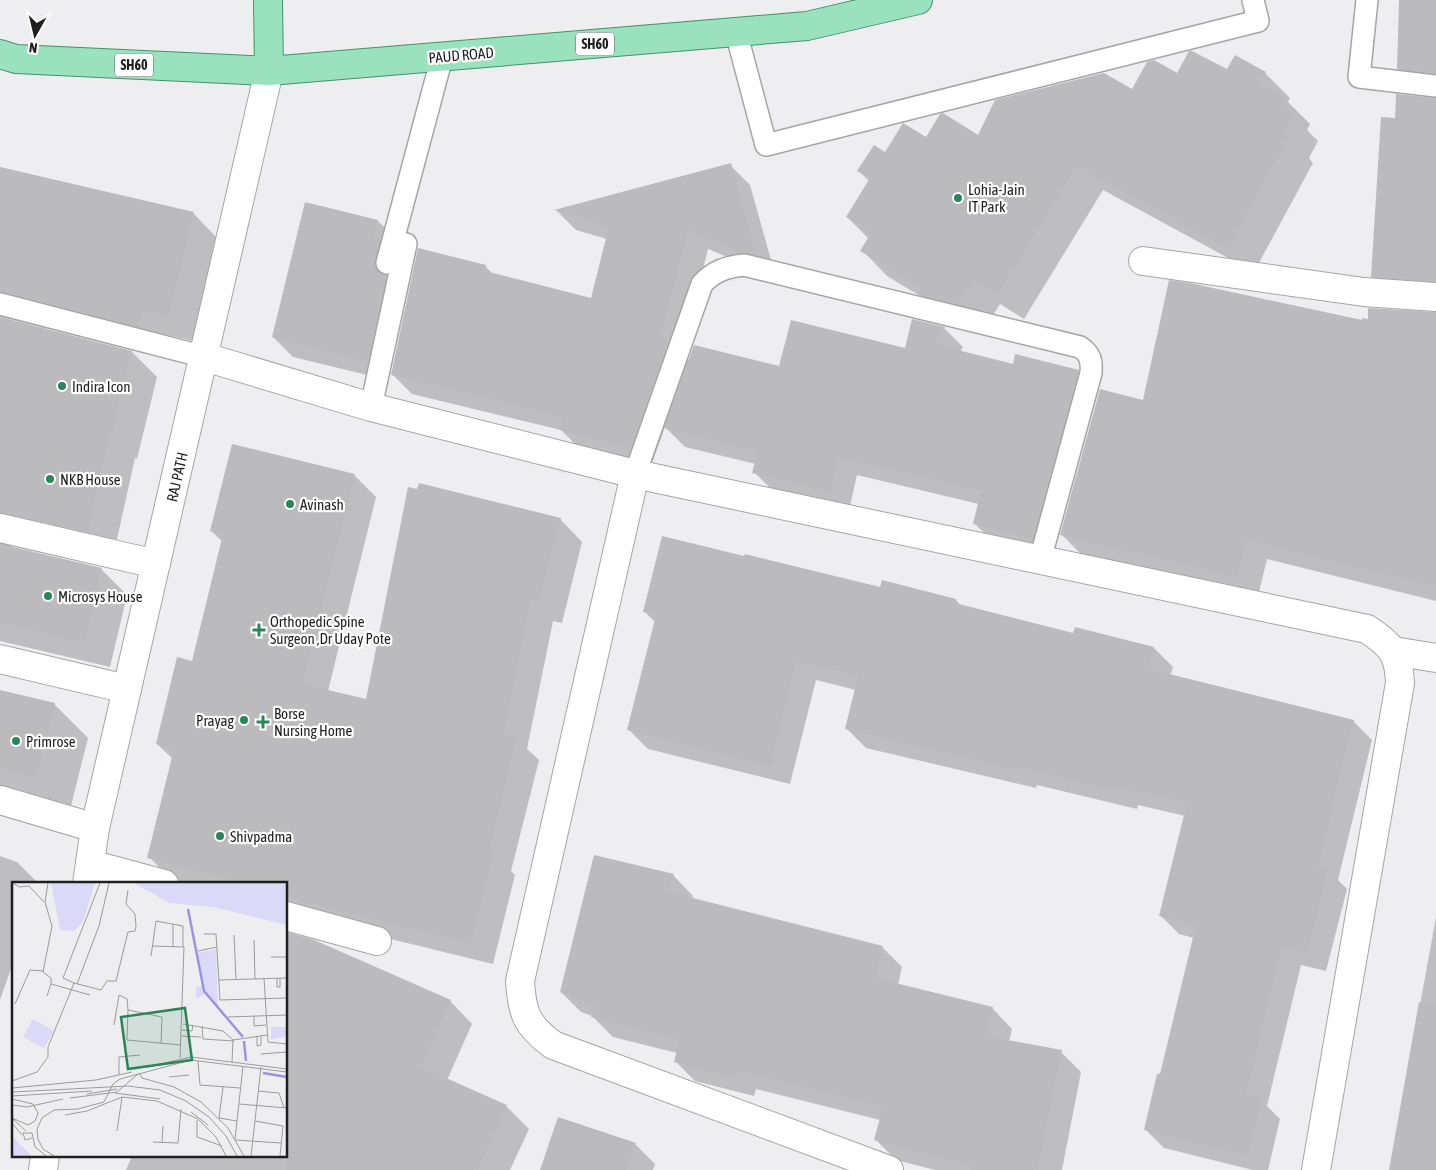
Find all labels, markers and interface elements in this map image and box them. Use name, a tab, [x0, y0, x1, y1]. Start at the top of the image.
north arrow	[10, 10, 60, 60]
road number: SH60	[576, 33, 614, 56]
text: N	[28, 39, 38, 56]
street label: PAUD ROAD	[428, 44, 494, 66]
road number: SH60	[115, 54, 153, 76]
place label: Lohia-Jain IT Park	[968, 181, 1025, 215]
marker: Lohia-Jain IT Park	[952, 192, 964, 204]
place label: Indira Icon	[72, 378, 131, 395]
marker: Indira Icon	[56, 380, 68, 392]
street label: RAJ PATH	[163, 450, 191, 504]
place label: NKB House	[60, 471, 121, 488]
marker: NKB House	[44, 473, 56, 485]
place label: Avinash	[300, 496, 344, 513]
marker: Avinash	[284, 498, 296, 510]
place label: Microsys House	[58, 588, 143, 605]
marker: Microsys House	[42, 590, 54, 602]
place label: Orthopedic Spine Surgeon ,Dr Uday Pote	[270, 613, 391, 647]
marker: Orthopedic Spine Surgeon ,Dr Uday Pote	[252, 623, 266, 637]
place label: Borse Nursing Home	[274, 705, 353, 739]
place label: Prayag	[196, 712, 235, 729]
marker: Prayag	[238, 714, 250, 726]
marker: Borse Nursing Home	[256, 715, 270, 729]
place label: Primrose	[26, 733, 76, 750]
marker: Primrose	[10, 735, 22, 747]
place label: Shivpadma	[230, 828, 292, 845]
marker: Shivpadma	[214, 830, 226, 842]
inset map	[12, 882, 288, 1158]

